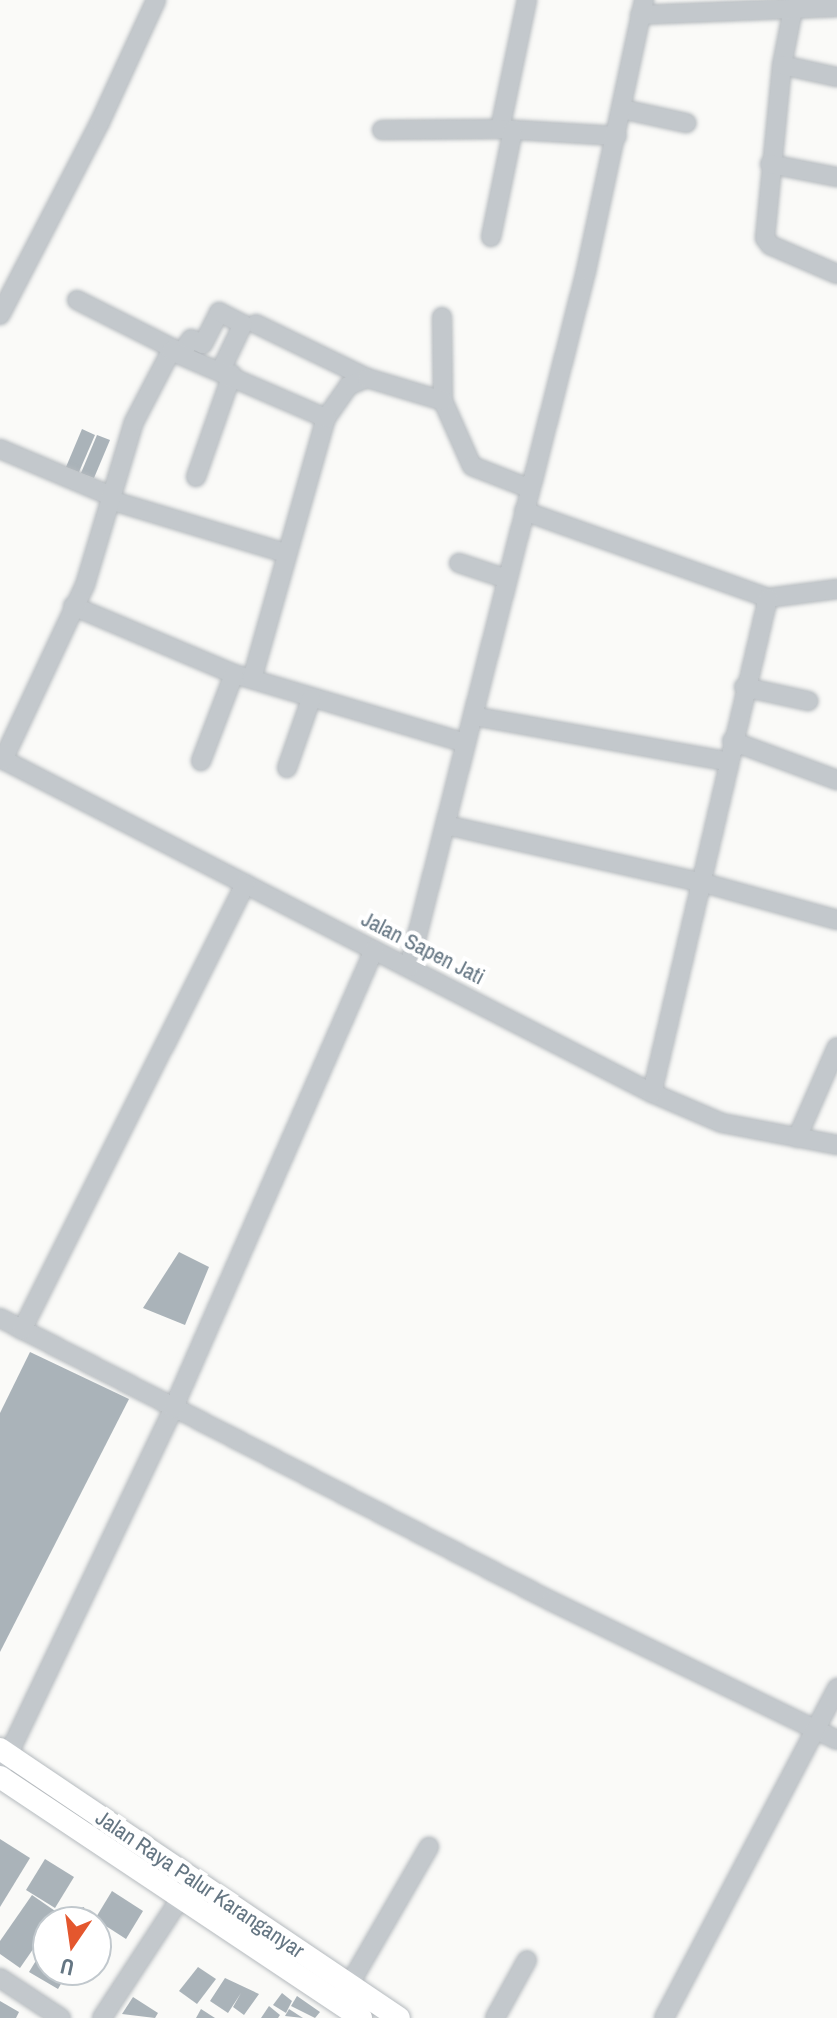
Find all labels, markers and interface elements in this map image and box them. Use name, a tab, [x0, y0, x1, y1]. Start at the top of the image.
street label: Jalan Sapen Jati	[357, 906, 489, 990]
street label: Jalan Raya Palur Karanganyar	[91, 1804, 309, 1964]
north arrow	[32, 1906, 112, 1986]
text: U	[57, 1951, 77, 1984]

